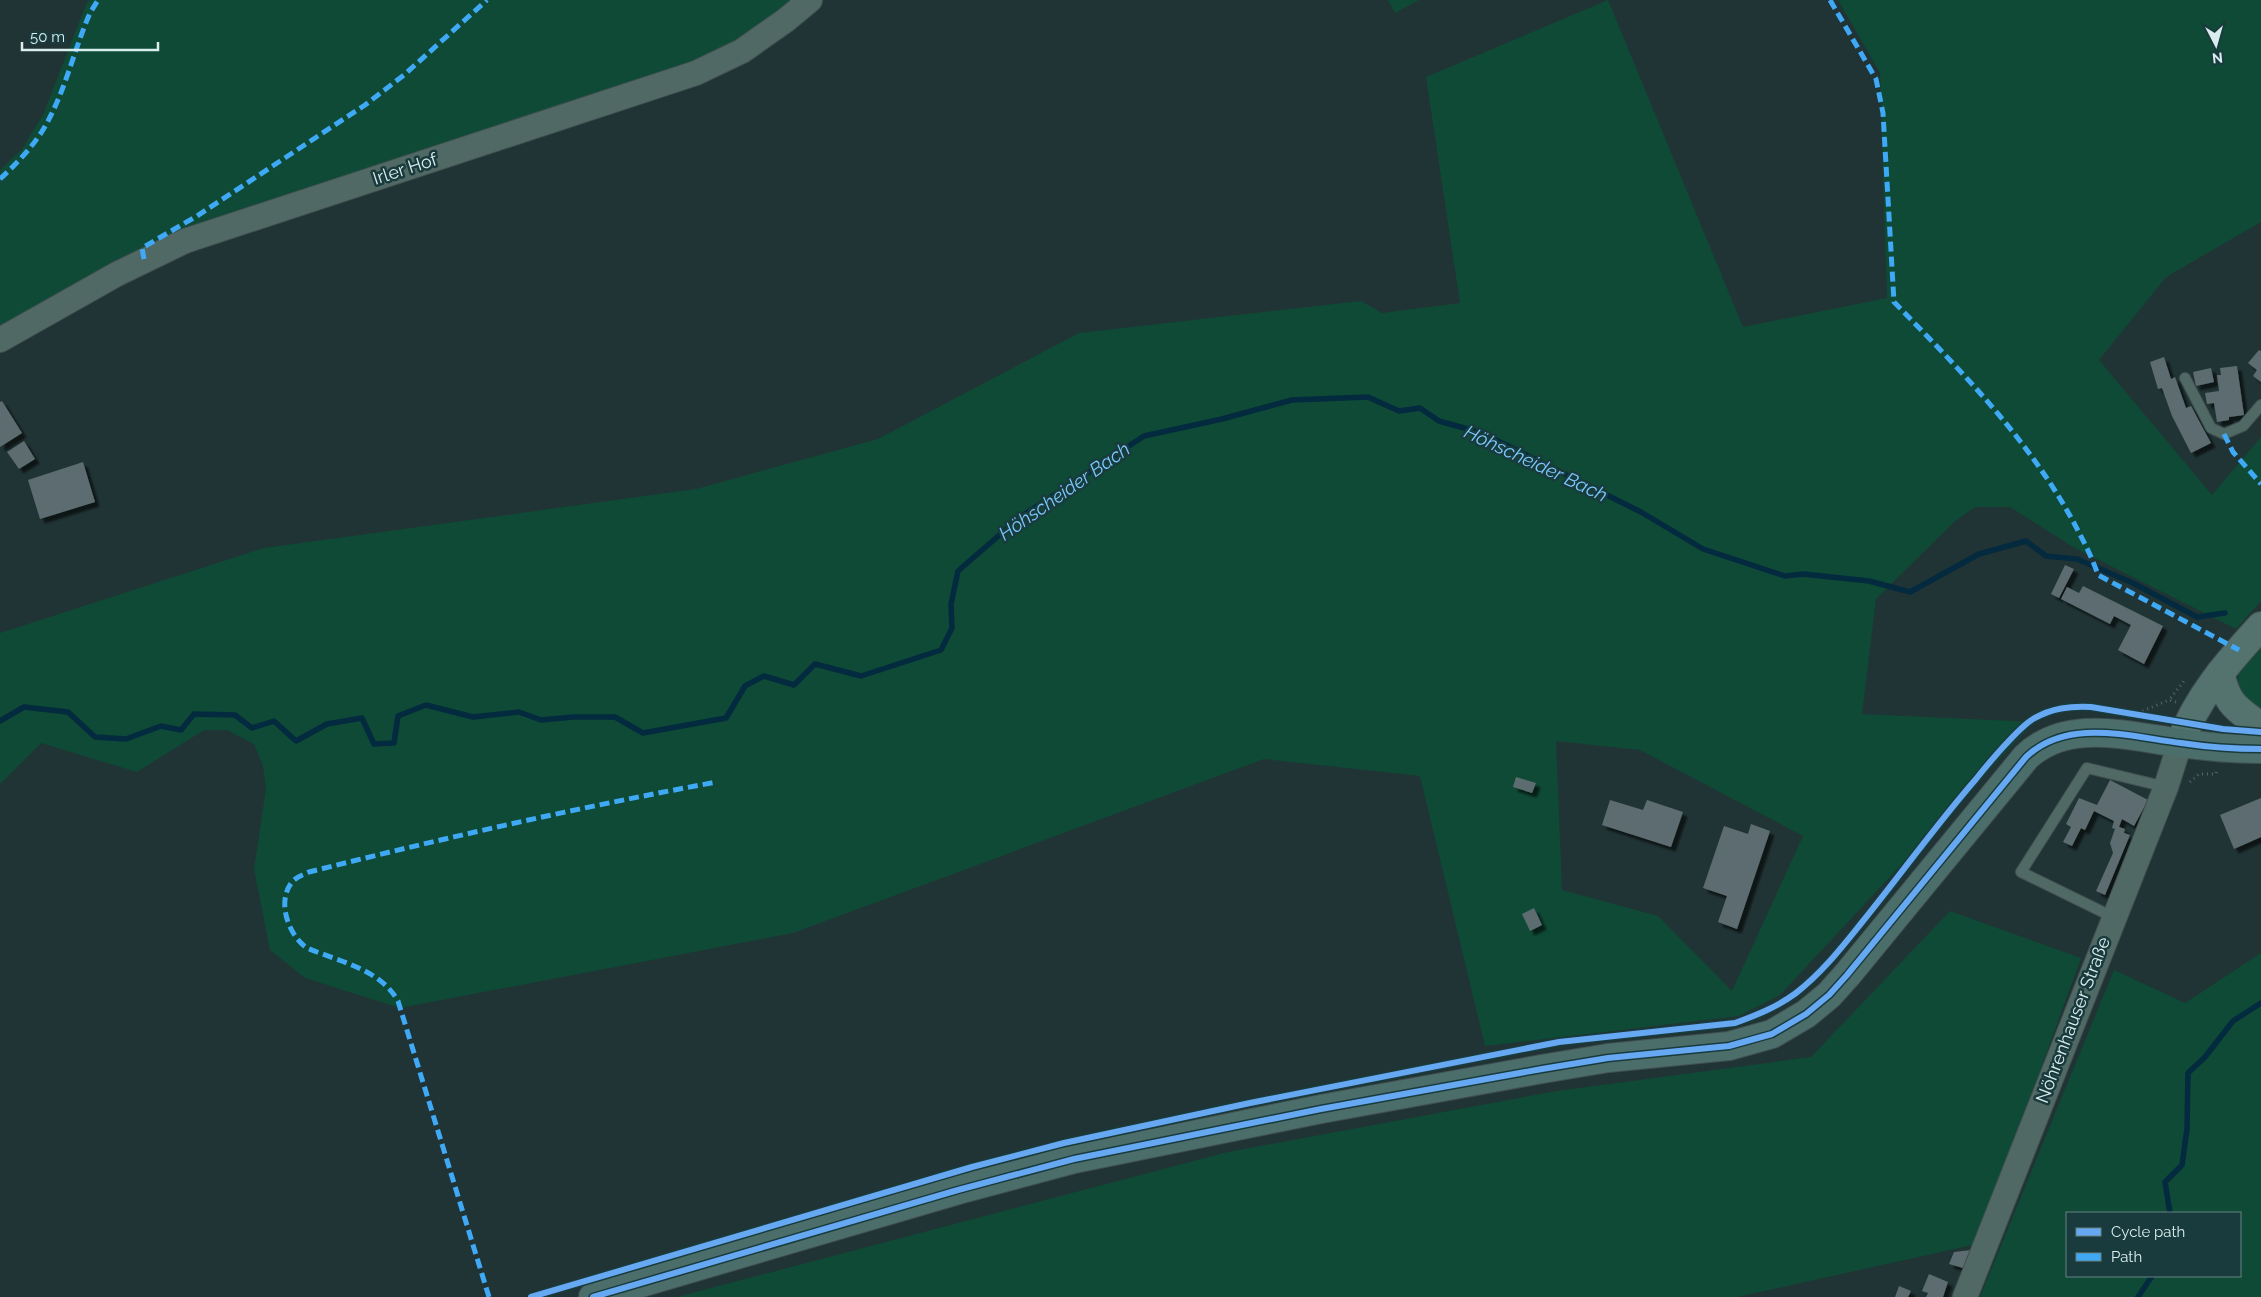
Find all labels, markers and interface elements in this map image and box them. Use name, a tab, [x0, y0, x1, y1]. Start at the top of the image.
scale bar	[22, 20, 159, 52]
north arrow	[2191, 20, 2241, 70]
text: 50 m	[30, 28, 65, 46]
text: N	[2211, 49, 2224, 66]
street label: Irler Hof	[370, 148, 441, 189]
water label: Höhscheider Bach	[1461, 420, 1611, 506]
water label: Höhscheider Bach	[994, 438, 1134, 544]
street label: Nöhrenhauser Straße	[2031, 933, 2114, 1106]
legend	[2066, 1212, 2241, 1277]
text: Cycle path	[2111, 1223, 2185, 1241]
text: Path	[2111, 1248, 2142, 1266]

